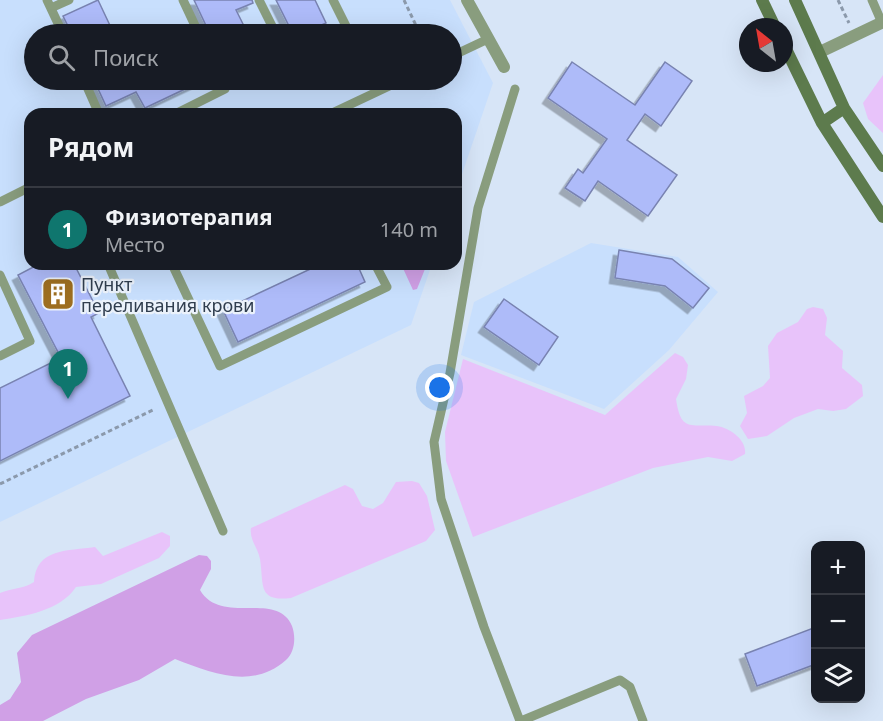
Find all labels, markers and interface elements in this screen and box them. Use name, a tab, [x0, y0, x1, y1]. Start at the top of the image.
north arrow	[739, 18, 793, 72]
search box	[24, 24, 462, 90]
icon: search	[45, 41, 78, 74]
text: Поиск	[93, 42, 158, 72]
text: Рядом	[48, 129, 134, 165]
text: Физиотерапия	[105, 201, 273, 231]
text: 1	[62, 216, 73, 243]
text: 140 m	[380, 216, 438, 243]
text: Место	[105, 231, 165, 258]
place label: Пункт переливания крови	[81, 272, 254, 317]
building icon: Пункт переливания крови	[40, 276, 76, 312]
pin: 1	[48, 350, 88, 399]
your location	[425, 373, 454, 402]
map controls	[811, 541, 865, 703]
button: +	[811, 541, 865, 595]
button: −	[811, 595, 865, 649]
button: layers	[811, 649, 865, 703]

